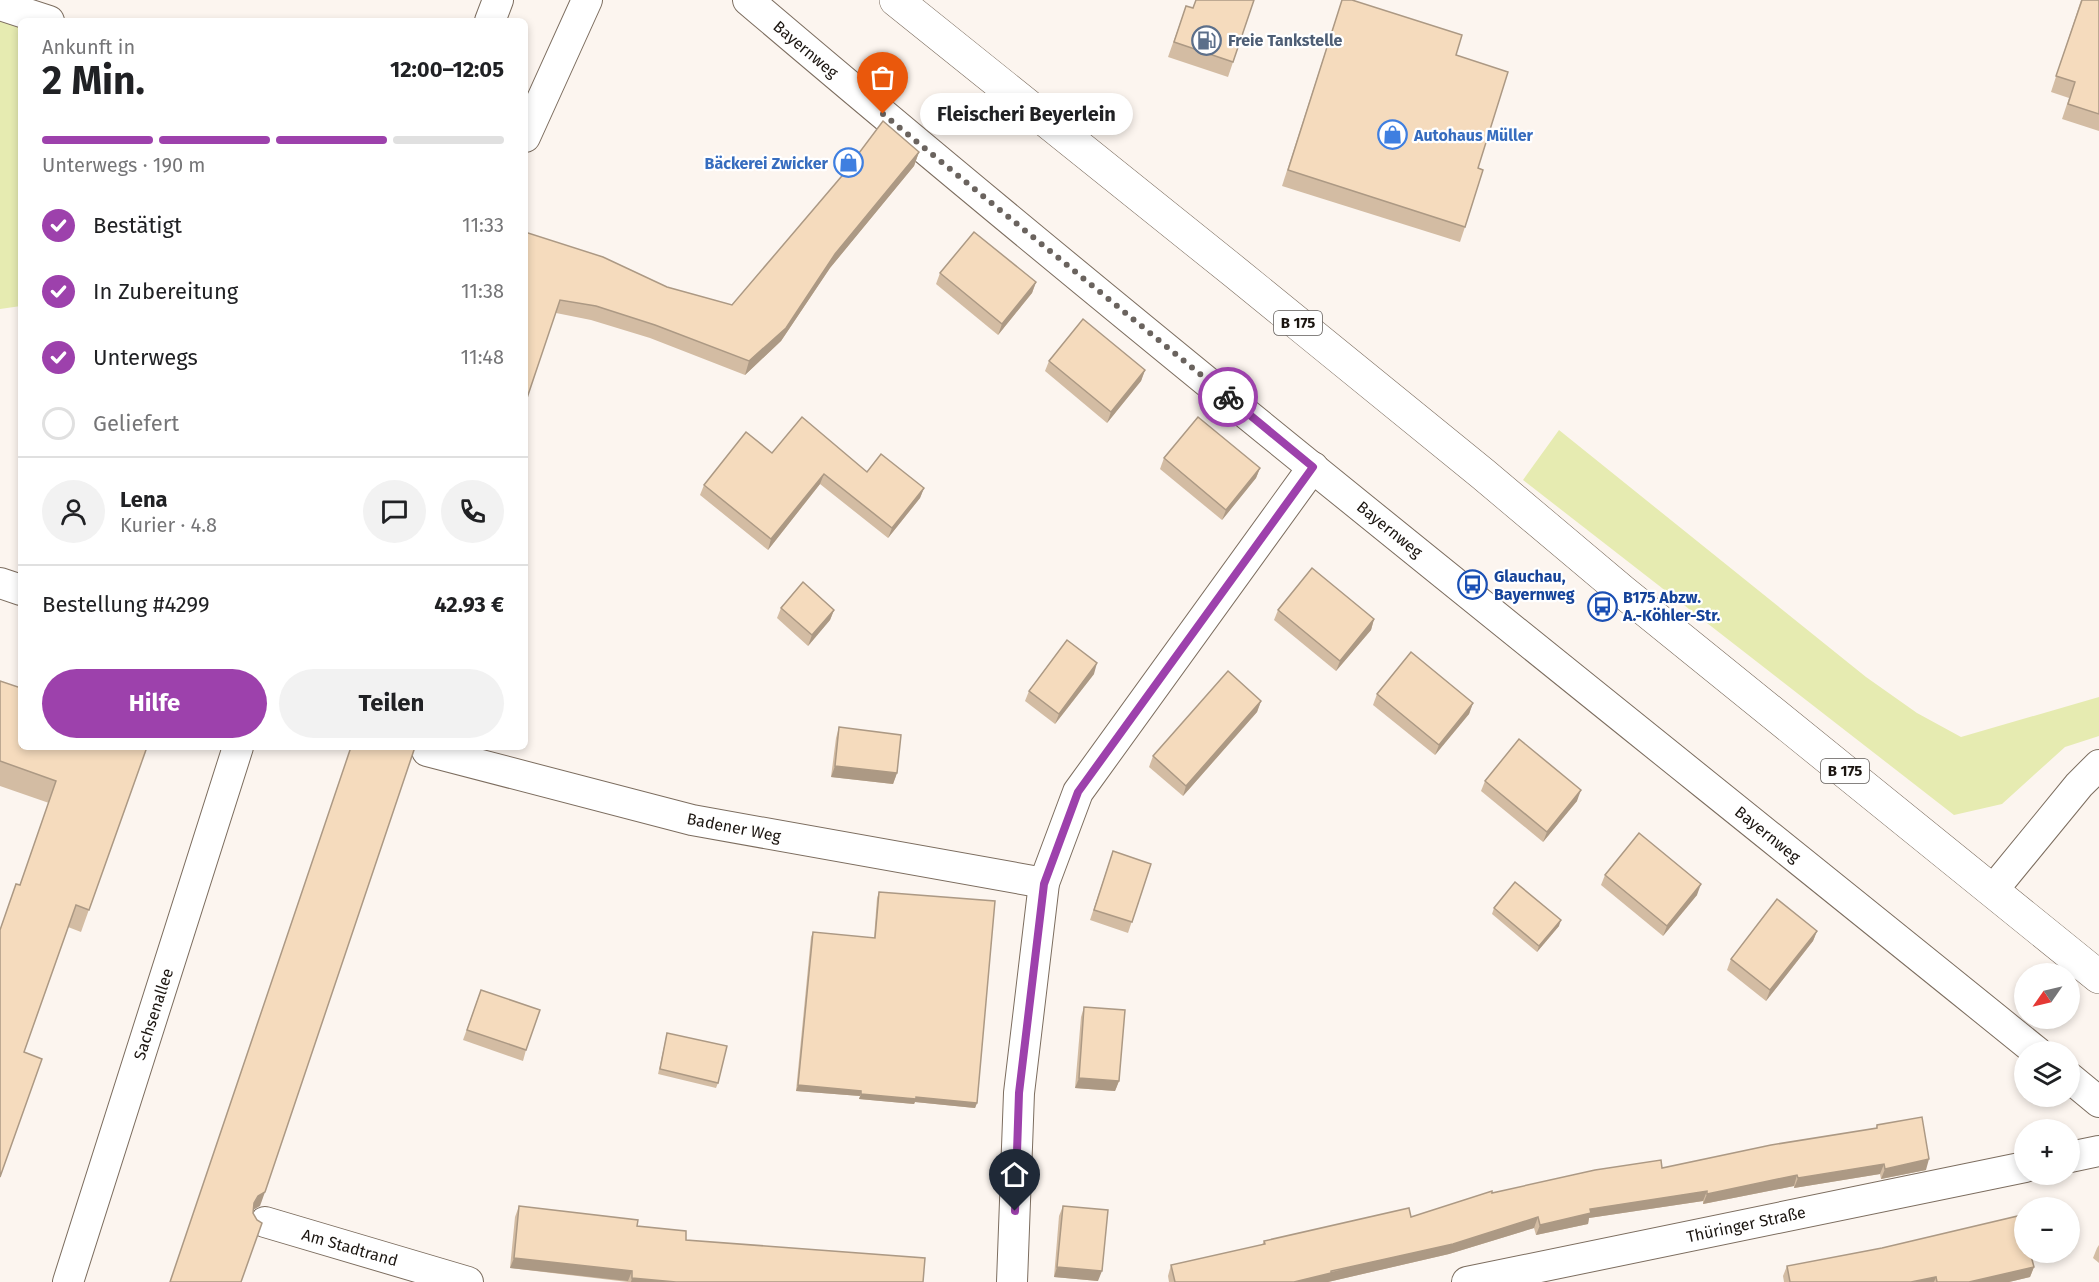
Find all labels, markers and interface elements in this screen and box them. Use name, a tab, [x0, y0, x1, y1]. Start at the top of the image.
street label: Bayernweg	[769, 17, 842, 82]
fuel station icon: Freie Tankstelle	[1191, 24, 1223, 56]
place label: Freie Tankstelle	[1228, 31, 1343, 50]
text: Ankunft in	[42, 35, 135, 59]
pin	[857, 52, 908, 114]
text: 12:00–12:05	[390, 56, 504, 83]
text: 2 Min.	[42, 58, 145, 104]
icon: bag	[866, 61, 899, 94]
callout: Fleischeri Beyerlein	[919, 93, 1132, 135]
text: Fleischeri Beyerlein	[937, 102, 1116, 126]
shop icon: Autohaus Müller	[1377, 119, 1409, 151]
place label: Autohaus Müller	[1413, 126, 1533, 145]
shop icon: Bäckerei Zwicker	[833, 147, 865, 179]
text: Unterwegs · 190 m	[42, 153, 206, 177]
place label: Bäckerei Zwicker	[705, 154, 829, 173]
icon: check	[42, 209, 75, 242]
text: Bestätigt	[93, 212, 182, 239]
text: 11:33	[462, 213, 504, 237]
icon: check	[42, 275, 75, 308]
text: In Zubereitung	[93, 278, 238, 305]
text: 11:38	[461, 279, 504, 303]
road number: B 175	[1274, 311, 1322, 335]
icon: check	[42, 341, 75, 374]
text: Unterwegs	[93, 344, 198, 371]
text: 11:48	[461, 345, 504, 369]
courier	[1198, 367, 1258, 427]
icon: bike	[1212, 381, 1245, 414]
text: Geliefert	[93, 410, 179, 437]
button: person	[42, 480, 105, 543]
button: chat	[363, 480, 426, 543]
button: phone	[441, 480, 504, 543]
text: Lena	[120, 486, 168, 513]
street label: Bayernweg	[1353, 497, 1427, 562]
text: Kurier · 4.8	[120, 513, 217, 537]
place label: Glauchau, Bayernweg	[1494, 567, 1575, 604]
bus stop icon: Glauchau, Bayernweg	[1457, 569, 1489, 601]
place label: B175 Abzw. A.-Köhler-Str.	[1622, 588, 1720, 625]
bus stop icon: B175 Abzw. A.-Köhler-Str.	[1586, 590, 1618, 622]
text: Bestellung #4299	[42, 591, 210, 618]
text: 42.93 €	[434, 591, 504, 618]
button: Hilfe	[42, 669, 267, 738]
button: Teilen	[279, 669, 504, 738]
road number: B 175	[1821, 759, 1869, 783]
street label: Bayernweg	[1731, 802, 1805, 867]
street label: Badener Weg	[685, 809, 783, 846]
north arrow	[2014, 963, 2080, 1029]
map controls	[2014, 963, 2080, 1263]
street label: Sachsenallee	[130, 966, 177, 1062]
button: layers	[2014, 1041, 2080, 1107]
button: +	[2014, 1119, 2080, 1185]
pin	[989, 1149, 1040, 1211]
icon: home	[998, 1158, 1031, 1191]
button: −	[2014, 1197, 2080, 1263]
street label: Thüringer Straße	[1685, 1203, 1807, 1246]
street label: Am Stadtrand	[300, 1225, 400, 1270]

